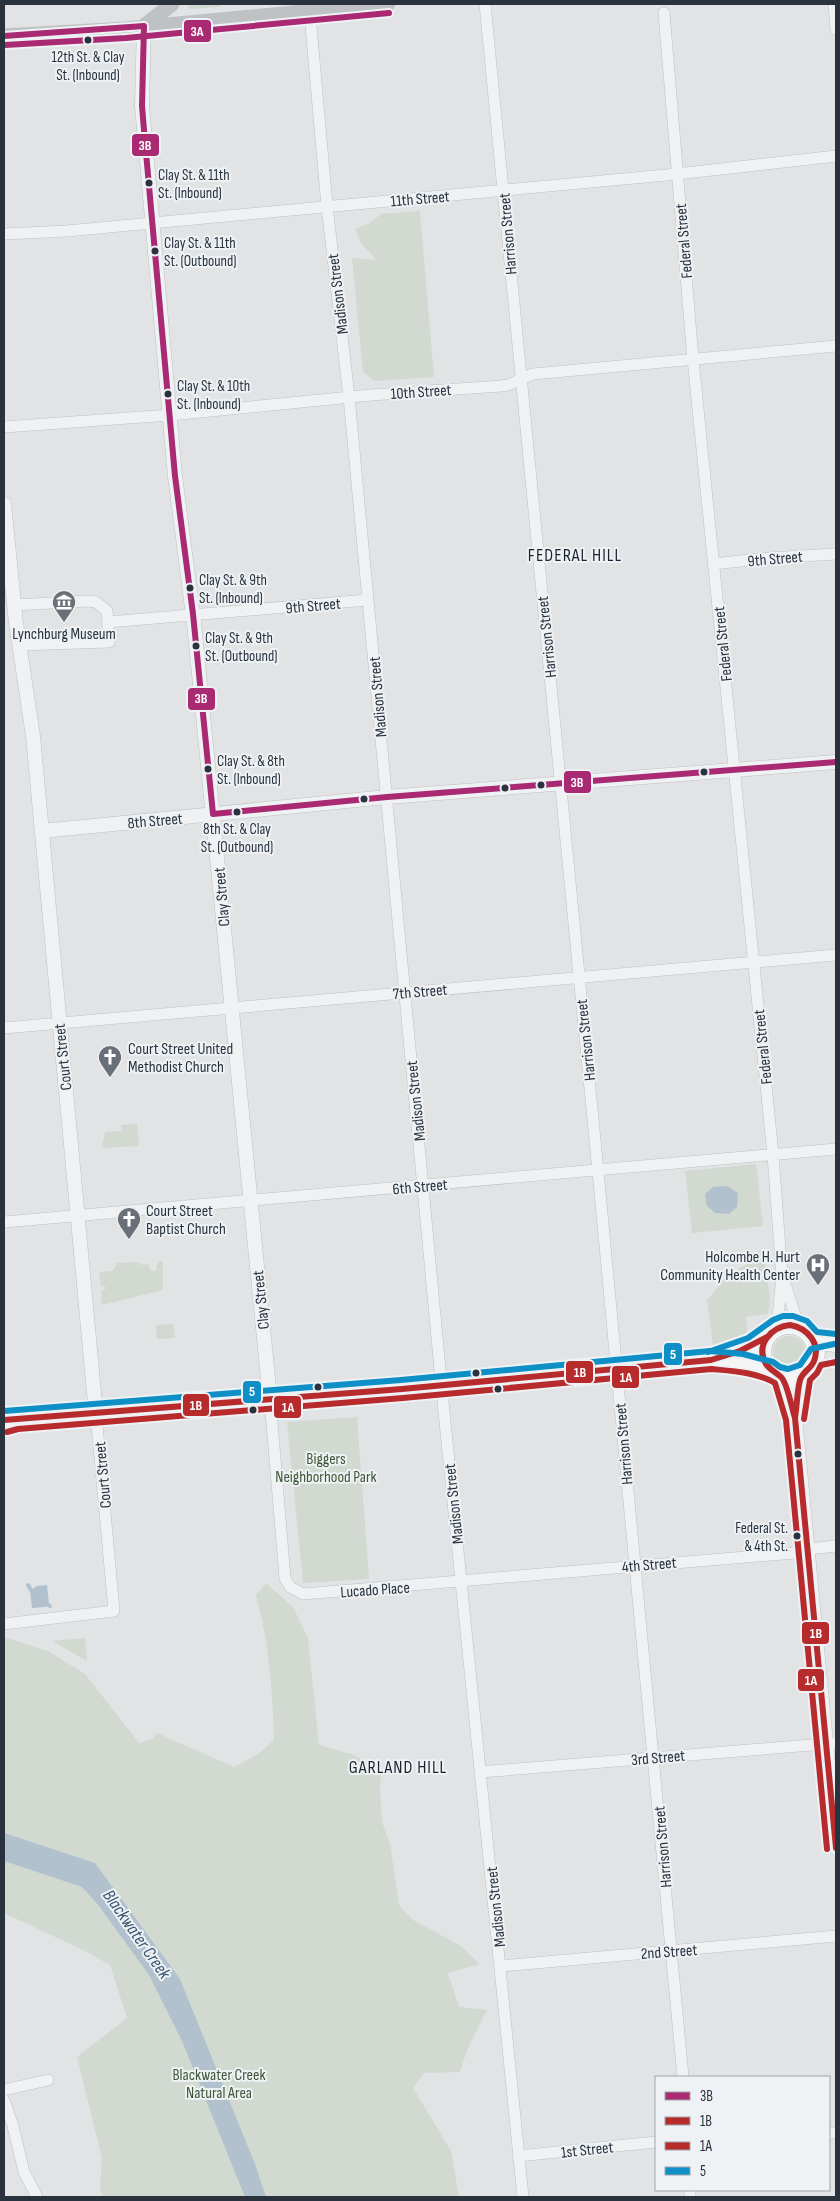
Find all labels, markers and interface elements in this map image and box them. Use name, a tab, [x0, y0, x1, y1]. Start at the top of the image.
line badge: 3A	[183, 19, 212, 43]
text: 3A	[191, 23, 204, 40]
marker: 12th St. & Clay St. (Inbound)	[83, 35, 93, 45]
place label: 12th St. & Clay St. (Inbound)	[52, 48, 125, 85]
line badge: 3B	[131, 133, 160, 157]
text: 3B	[139, 137, 152, 154]
place label: Clay St. & 11th St. (Inbound)	[158, 166, 230, 203]
marker: Clay St. & 11th St. (Inbound)	[144, 178, 154, 188]
street label: 11th Street	[390, 187, 451, 212]
street label: Harrison Street	[495, 192, 522, 276]
street label: Federal Street	[672, 202, 697, 279]
place label: Clay St. & 11th St. (Outbound)	[164, 234, 237, 271]
marker: Clay St. & 11th St. (Outbound)	[150, 246, 160, 256]
street label: Madison Street	[324, 252, 353, 335]
place label: Clay St. & 10th St. (Inbound)	[177, 377, 250, 414]
street label: 10th Street	[390, 381, 452, 404]
marker: Clay St. & 10th St. (Inbound)	[163, 389, 173, 399]
district label: FEDERAL HILL	[528, 545, 622, 566]
street label: 9th Street	[747, 548, 804, 571]
place label: Clay St. & 9th St. (Inbound)	[199, 571, 267, 608]
marker: Clay St. & 9th St. (Inbound)	[185, 583, 195, 593]
museum icon: Lynchburg Museum	[51, 589, 77, 623]
street label: 9th Street	[285, 595, 342, 618]
street label: Harrison Street	[534, 595, 561, 679]
street label: Federal Street	[710, 605, 737, 682]
place label: Lynchburg Museum	[12, 625, 116, 644]
place label: Clay St. & 9th St. (Outbound)	[205, 629, 278, 666]
marker: Clay St. & 9th St. (Outbound)	[191, 641, 201, 651]
street label: Madison Street	[365, 656, 391, 738]
line badge: 3B	[187, 687, 216, 711]
text: 3B	[195, 690, 208, 707]
place label: Clay St. & 8th St. (Inbound)	[217, 752, 285, 789]
marker: Clay St. & 8th St. (Inbound)	[203, 764, 213, 774]
unlabelled marker	[699, 767, 709, 777]
line badge: 3B	[563, 770, 592, 794]
text: 3B	[571, 774, 584, 791]
unlabelled marker	[536, 780, 546, 790]
unlabelled marker	[500, 783, 510, 793]
unlabelled marker	[359, 794, 369, 804]
marker: 8th St. & Clay St. (Outbound)	[232, 807, 242, 817]
street label: 8th Street	[127, 810, 183, 833]
place label: 8th St. & Clay St. (Outbound)	[201, 820, 273, 857]
street label: Clay Street	[210, 866, 235, 927]
street label: 7th Street	[392, 981, 448, 1004]
street label: Harrison Street	[573, 998, 600, 1082]
street label: Federal Street	[750, 1008, 777, 1085]
street label: Court Street	[51, 1022, 76, 1091]
place label: Court Street United Methodist Church	[128, 1040, 233, 1077]
church icon: Court Street United Methodist Church	[97, 1044, 123, 1078]
street label: Madison Street	[403, 1060, 430, 1142]
street label: 6th Street	[392, 1176, 448, 1199]
place label: Court Street Baptist Church	[146, 1202, 226, 1239]
church icon: Court Street Baptist Church	[116, 1206, 142, 1240]
place label: Holcombe H. Hurt Community Health Center	[660, 1248, 800, 1285]
hospital icon: Holcombe H. Hurt Community Health Center	[805, 1252, 831, 1286]
street label: Clay Street	[249, 1269, 274, 1330]
line badge: 5	[663, 1342, 683, 1366]
text: 5	[670, 1346, 676, 1363]
line badge: 1B	[565, 1360, 594, 1384]
text: 1B	[574, 1364, 586, 1381]
line badge: 1A	[611, 1365, 640, 1389]
unlabelled marker	[471, 1368, 481, 1378]
text: 1A	[620, 1369, 633, 1386]
line badge: 5	[242, 1380, 262, 1404]
unlabelled marker	[313, 1382, 323, 1392]
text: 5	[249, 1383, 255, 1400]
unlabelled marker	[493, 1384, 503, 1394]
line badge: 1B	[182, 1393, 210, 1417]
line badge: 1A	[273, 1395, 302, 1419]
text: 1B	[190, 1397, 202, 1414]
text: 1A	[282, 1399, 295, 1416]
street label: Harrison Street	[611, 1402, 638, 1486]
unlabelled marker	[248, 1405, 258, 1415]
street label: Court Street	[91, 1441, 116, 1509]
unlabelled marker	[793, 1449, 803, 1459]
park label: Biggers Neighborhood Park	[275, 1450, 377, 1487]
street label: Madison Street	[441, 1463, 468, 1545]
place label: Federal St. & 4th St.	[735, 1519, 788, 1556]
marker: Federal St. & 4th St.	[792, 1531, 802, 1541]
street label: 4th Street	[621, 1554, 677, 1577]
street label: Lucado Place	[340, 1579, 410, 1602]
line badge: 1B	[801, 1621, 830, 1645]
text: 1B	[810, 1625, 822, 1642]
line badge: 1A	[797, 1668, 825, 1692]
text: 1A	[805, 1672, 818, 1689]
street label: 3rd Street	[630, 1747, 686, 1770]
district label: GARLAND HILL	[349, 1757, 447, 1778]
street label: Harrison Street	[650, 1805, 677, 1889]
street label: Madison Street	[483, 1866, 510, 1948]
water label: Blackwater Creek	[98, 1886, 176, 1984]
street label: 2nd Street	[640, 1941, 698, 1964]
park label: Blackwater Creek Natural Area	[172, 2066, 266, 2103]
legend	[655, 2076, 830, 2191]
text: 3B	[700, 2087, 713, 2106]
text: 1B	[700, 2112, 712, 2131]
text: 1A	[700, 2137, 712, 2156]
street label: 1st Street	[560, 2138, 614, 2163]
text: 5	[700, 2162, 706, 2181]

